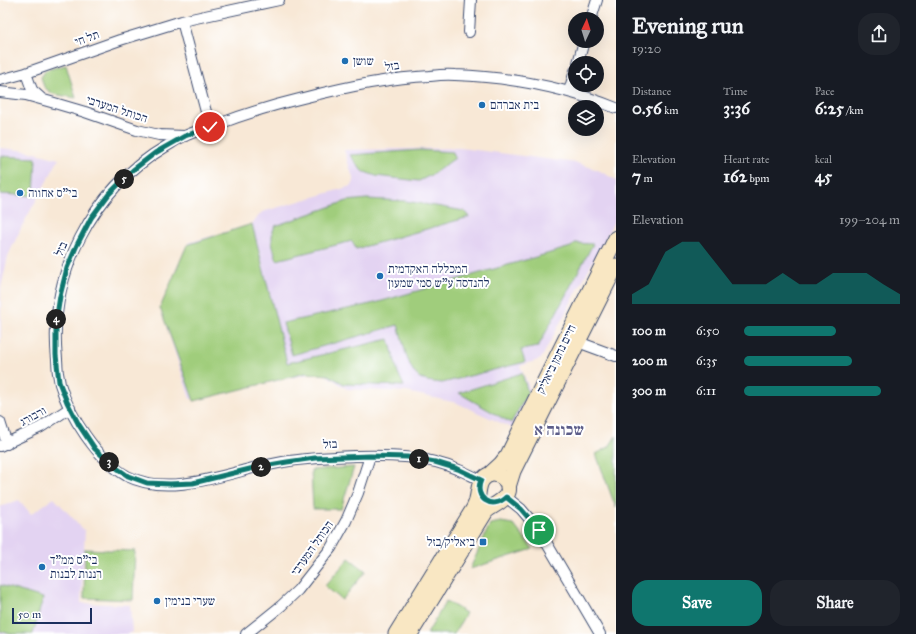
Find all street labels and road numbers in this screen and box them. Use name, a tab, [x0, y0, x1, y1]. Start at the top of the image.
street label: תל חי	[73, 27, 101, 49]
street label: בזל	[384, 58, 400, 74]
street label: הכותל המערבי	[85, 92, 149, 126]
street label: בזל	[52, 239, 70, 259]
street label: חיים נחמן ביאליק	[533, 322, 579, 396]
street label: ורבורג	[17, 403, 49, 429]
street label: בזל	[322, 437, 338, 451]
street label: הכותל המערבי	[288, 518, 336, 578]

